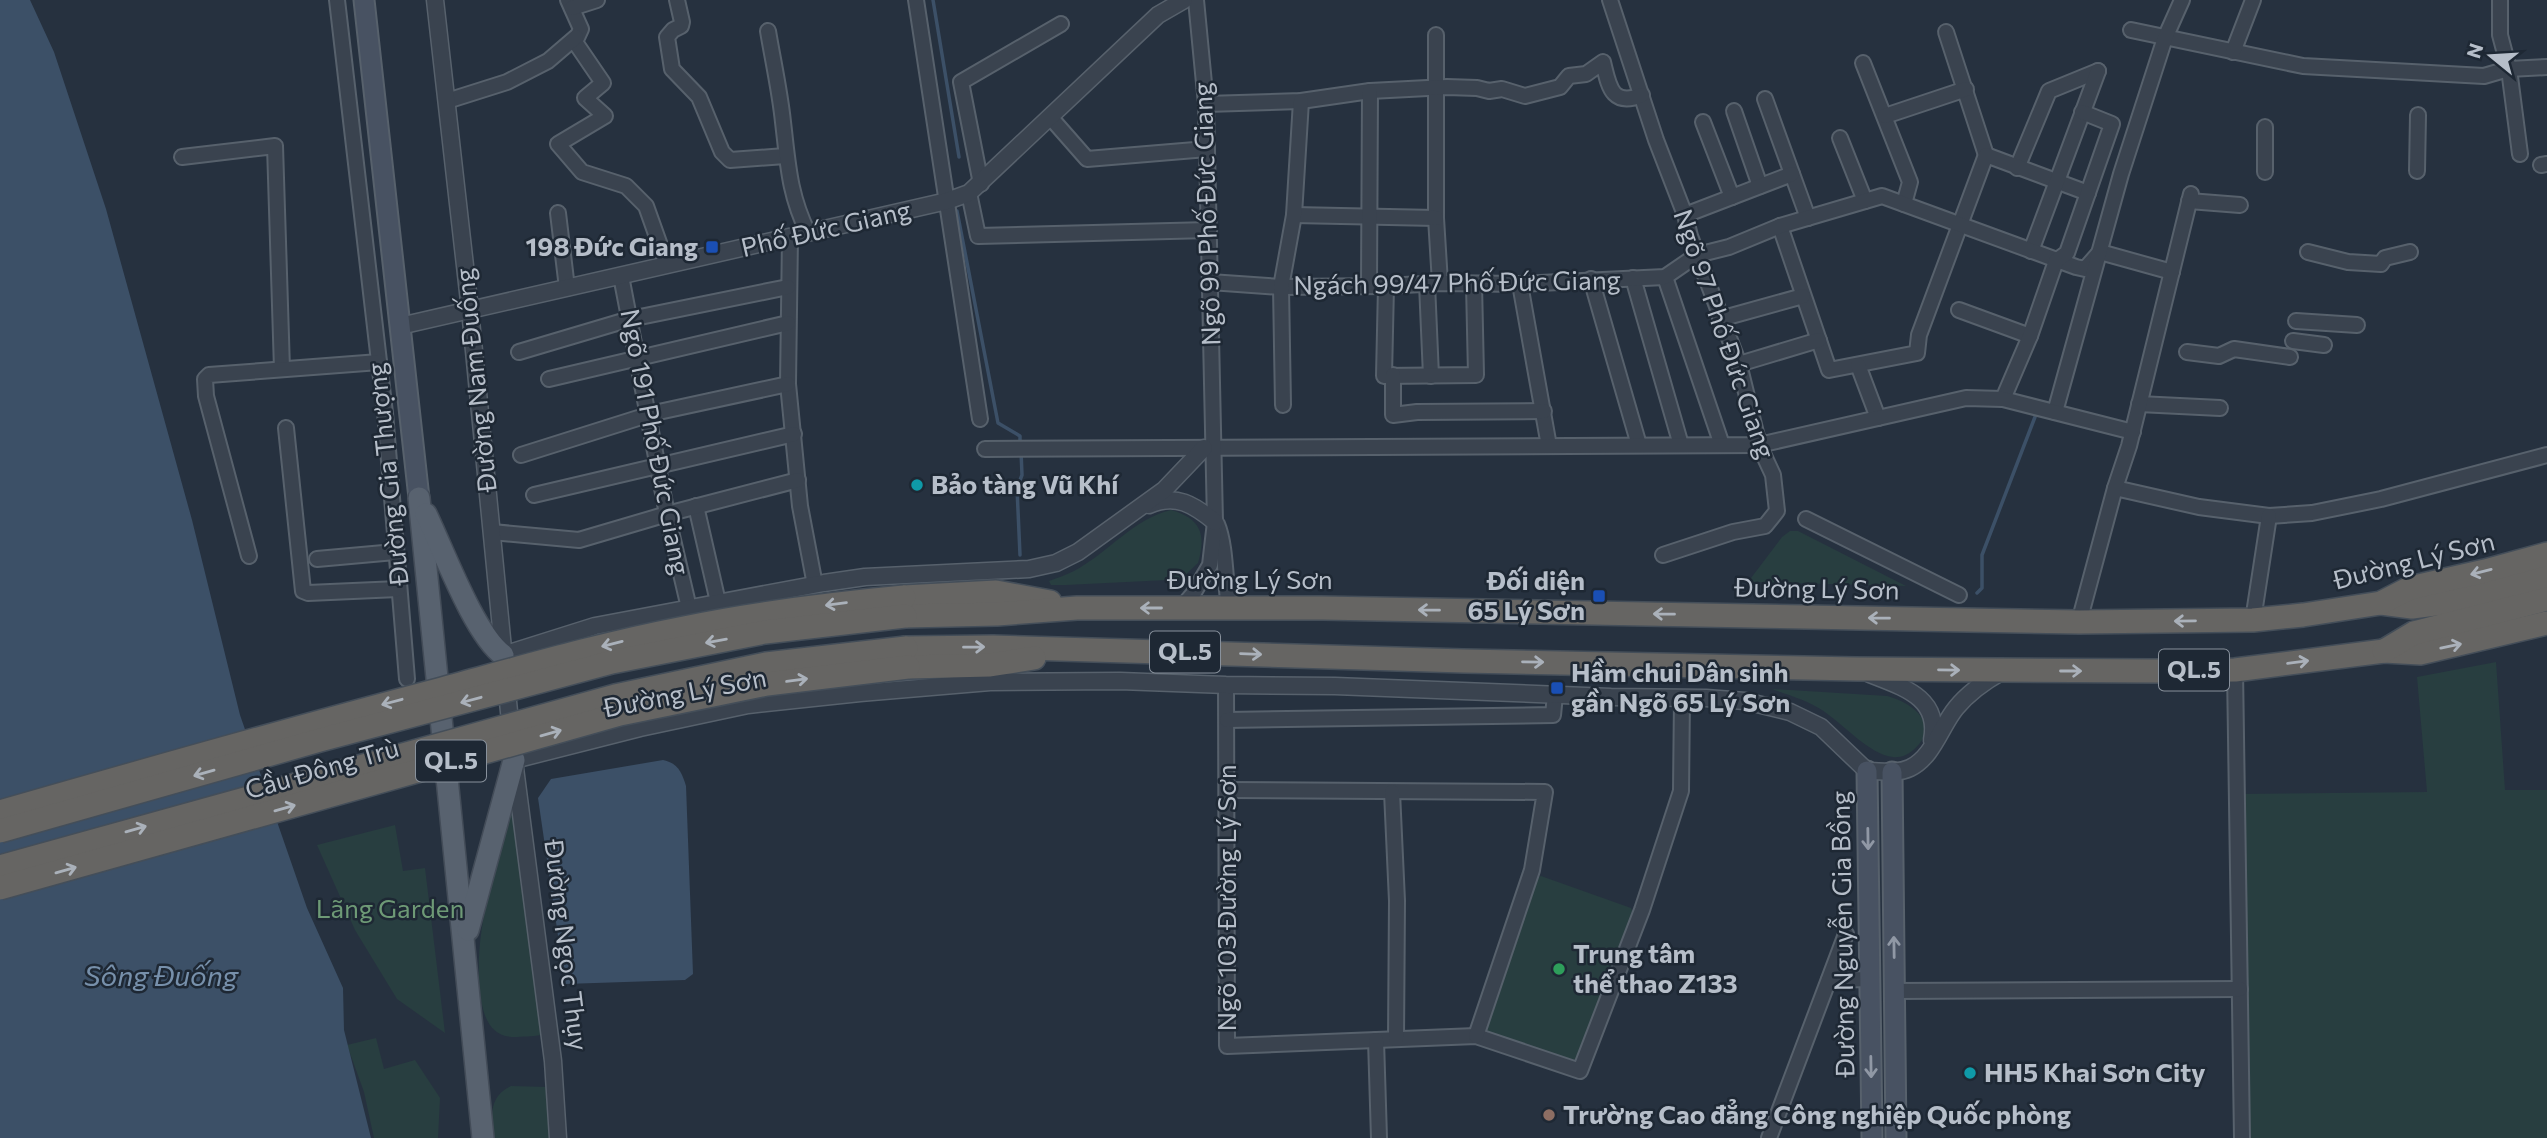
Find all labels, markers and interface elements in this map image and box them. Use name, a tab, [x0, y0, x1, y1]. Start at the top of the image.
north arrow	[2456, 21, 2526, 91]
text: N	[2461, 40, 2487, 61]
street label: Ngõ 99 Phố Đức Giang	[1185, 82, 1226, 346]
street label: Phố Đức Giang	[738, 193, 914, 262]
street label: Ngõ 97 Phố Đức Giang	[1668, 205, 1783, 462]
place label: 198 Đức Giang	[526, 230, 698, 261]
marker: 198 Đức Giang	[704, 239, 720, 255]
street label: Ngách 99/47 Phố Đức Giang	[1293, 263, 1621, 300]
street label: Đường Nam Đuống	[447, 267, 502, 495]
street label: Ngõ 191 Phố Đức Giang	[615, 306, 697, 577]
street label: Đường Gia Thượng	[359, 361, 414, 588]
place label: Bảo tàng Vũ Khí	[931, 468, 1120, 499]
marker: Bảo tàng Vũ Khí	[909, 477, 925, 493]
street label: Đường Lý Sơn	[2329, 525, 2498, 595]
street label: Đường Lý Sơn	[1166, 563, 1333, 594]
place label: Đối diện 65 Lý Sơn	[1467, 564, 1585, 625]
one-way arrow	[2471, 566, 2493, 579]
street label: Đường Lý Sơn	[1733, 571, 1900, 604]
marker: Đối diện 65 Lý Sơn	[1591, 588, 1607, 604]
one-way arrow	[825, 597, 847, 610]
one-way arrow	[1140, 601, 1163, 615]
one-way arrow	[1418, 603, 1441, 617]
one-way arrow	[1653, 607, 1676, 621]
one-way arrow	[1868, 612, 1891, 625]
one-way arrow	[2174, 614, 2197, 628]
road number: QL.5	[1150, 632, 1220, 672]
one-way arrow	[705, 635, 728, 648]
one-way arrow	[601, 638, 624, 651]
one-way arrow	[2439, 639, 2462, 653]
one-way arrow	[962, 640, 985, 654]
one-way arrow	[1239, 648, 1262, 661]
road number: QL.5	[2159, 650, 2229, 690]
one-way arrow	[1521, 655, 1544, 669]
place label: Hầm chui Dân sinh gần Ngõ 65 Lý Sơn	[1571, 656, 1790, 717]
one-way arrow	[2286, 656, 2309, 669]
street label: Đường Lý Sơn	[600, 661, 769, 723]
one-way arrow	[1938, 663, 1961, 677]
one-way arrow	[2059, 664, 2082, 678]
one-way arrow	[785, 673, 808, 686]
marker: Hầm chui Dân sinh gần Ngõ 65 Lý Sơn	[1549, 680, 1565, 696]
one-way arrow	[460, 694, 483, 707]
one-way arrow	[381, 696, 404, 709]
one-way arrow	[539, 725, 561, 738]
street label: Cầu Đông Trù	[241, 731, 402, 804]
road number: QL.5	[416, 740, 486, 782]
street label: Ngõ 103 Đường Lý Sơn	[1210, 764, 1241, 1032]
one-way arrow	[193, 767, 216, 780]
street label: Đường Nguyễn Gia Bồng	[1824, 791, 1860, 1079]
one-way arrow	[274, 801, 296, 814]
one-way arrow	[125, 822, 147, 835]
one-way arrow	[1861, 828, 1875, 851]
street label: Đường Ngọc Thụy	[539, 837, 596, 1052]
one-way arrow	[54, 863, 77, 876]
park label: Lãng Garden	[316, 892, 464, 923]
one-way arrow	[1887, 936, 1901, 959]
place label: Trung tâm thể thao Z133	[1573, 937, 1738, 998]
water label: Sông Đuống	[84, 958, 240, 992]
marker: Trung tâm thể thao Z133	[1551, 961, 1567, 977]
one-way arrow	[1864, 1055, 1878, 1078]
place label: HH5 Khai Sơn City	[1984, 1056, 2206, 1087]
marker: HH5 Khai Sơn City	[1962, 1065, 1978, 1081]
place label: Trường Cao đẳng Công nghiệp Quốc phòng	[1563, 1098, 2071, 1130]
marker: Trường Cao đẳng Công nghiệp Quốc phòng	[1541, 1107, 1557, 1123]

